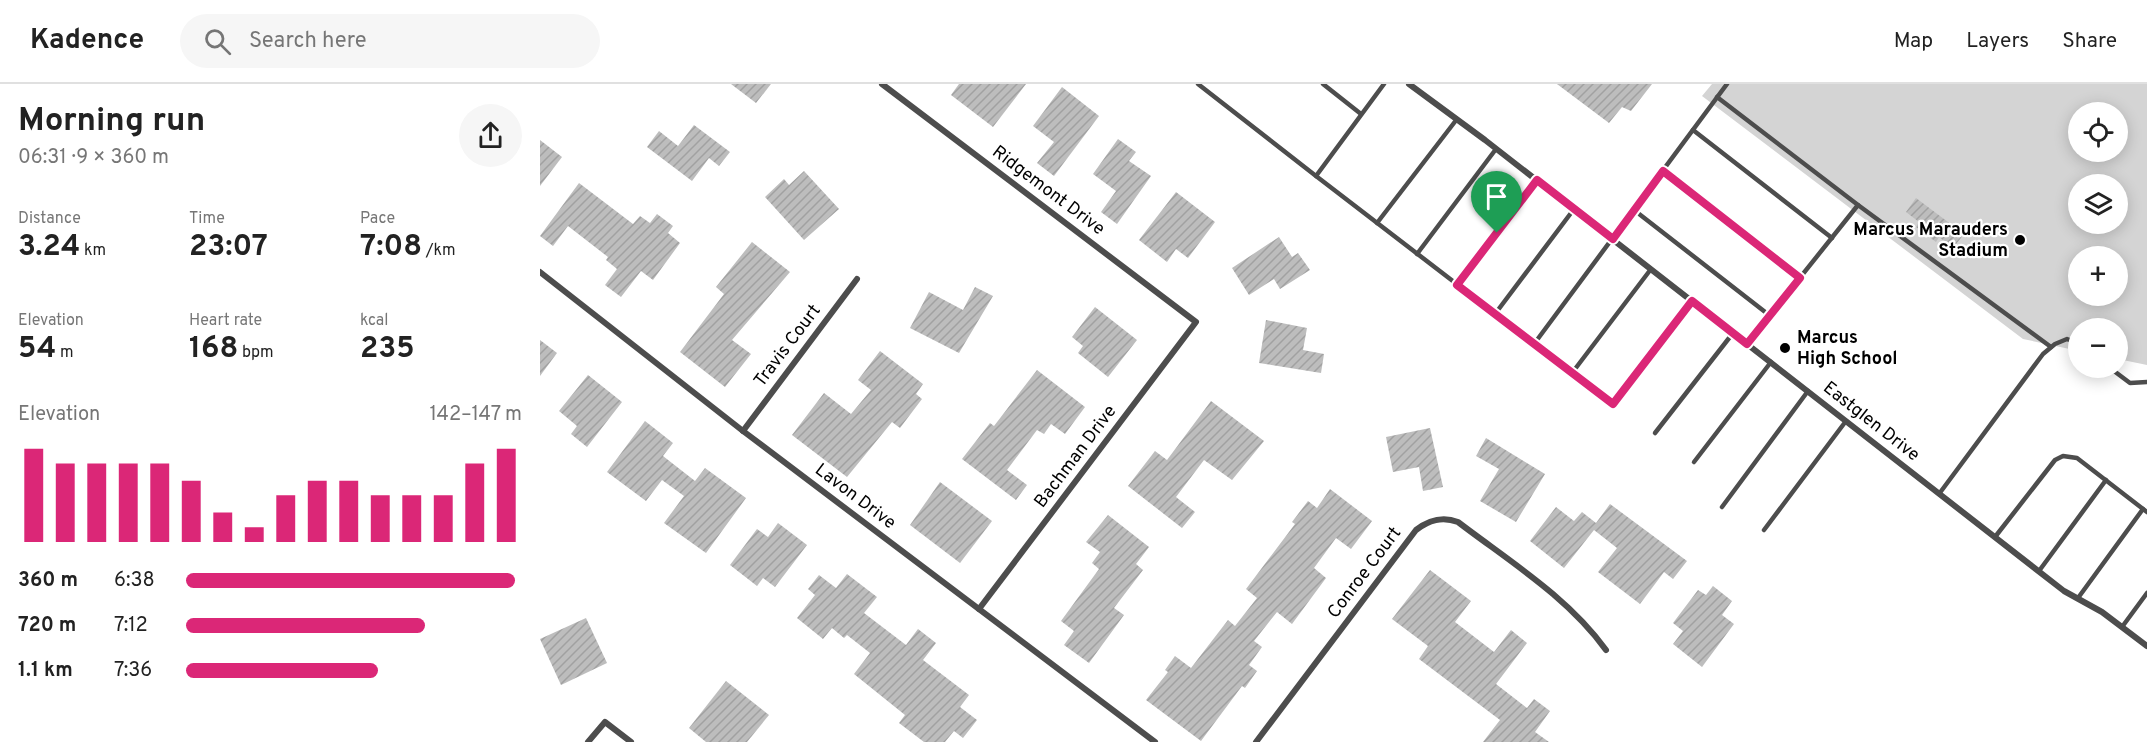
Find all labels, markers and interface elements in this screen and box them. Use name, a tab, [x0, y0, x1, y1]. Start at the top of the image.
search box	[180, 14, 600, 68]
text: Kadence	[30, 23, 144, 59]
icon: search	[201, 25, 234, 58]
text: Search here	[249, 28, 367, 55]
text: Map	[1894, 28, 1933, 55]
text: Layers	[1966, 28, 2029, 55]
text: Share	[2062, 28, 2117, 55]
text: Morning run	[18, 101, 205, 143]
map controls	[2068, 102, 2128, 378]
button: locate	[2068, 102, 2128, 162]
button: share	[459, 104, 522, 167]
street label: Ridgemont Drive	[987, 141, 1109, 241]
text: 06:31 · 9 × 360 m	[18, 145, 169, 171]
pin	[1471, 171, 1522, 233]
button: layers	[2068, 174, 2128, 234]
icon: arrive	[1480, 180, 1513, 213]
text: Distance	[18, 209, 81, 229]
text: Time	[189, 209, 225, 229]
text: Pace	[360, 209, 395, 229]
place label: Marcus Marauders Stadium	[1853, 219, 2008, 263]
text: 3.24	[18, 229, 80, 266]
text: 23:07	[189, 229, 268, 266]
text: 7:08	[360, 229, 422, 266]
marker: Marcus Marauders Stadium	[2013, 233, 2027, 247]
text: km	[80, 241, 106, 261]
text: /km	[422, 241, 456, 261]
button: +	[2068, 246, 2128, 306]
street label: Travis Court	[749, 300, 827, 392]
text: Elevation	[18, 311, 84, 331]
text: Heart rate	[189, 311, 262, 331]
text: kcal	[360, 311, 388, 331]
button: −	[2068, 318, 2128, 378]
place label: Marcus High School	[1797, 327, 1898, 371]
text: 54	[18, 331, 56, 368]
text: 168	[189, 331, 238, 368]
text: 235	[360, 331, 415, 368]
marker: Marcus High School	[1778, 341, 1792, 355]
text: m	[56, 343, 74, 363]
text: bpm	[238, 343, 274, 363]
street label: Eastglen Drive	[1818, 377, 1924, 467]
street label: Bachman Drive	[1030, 401, 1122, 513]
text: Elevation	[18, 402, 100, 428]
text: 142–147 m	[430, 402, 522, 428]
street label: Lavon Drive	[810, 459, 900, 535]
street label: Conroe Court	[1323, 523, 1407, 623]
text: 360 m	[18, 568, 78, 594]
text: 6:38	[114, 568, 155, 594]
text: 720 m	[18, 613, 76, 639]
text: 7:12	[114, 613, 148, 639]
text: 1.1 km	[18, 658, 73, 684]
text: 7:36	[114, 658, 152, 684]

